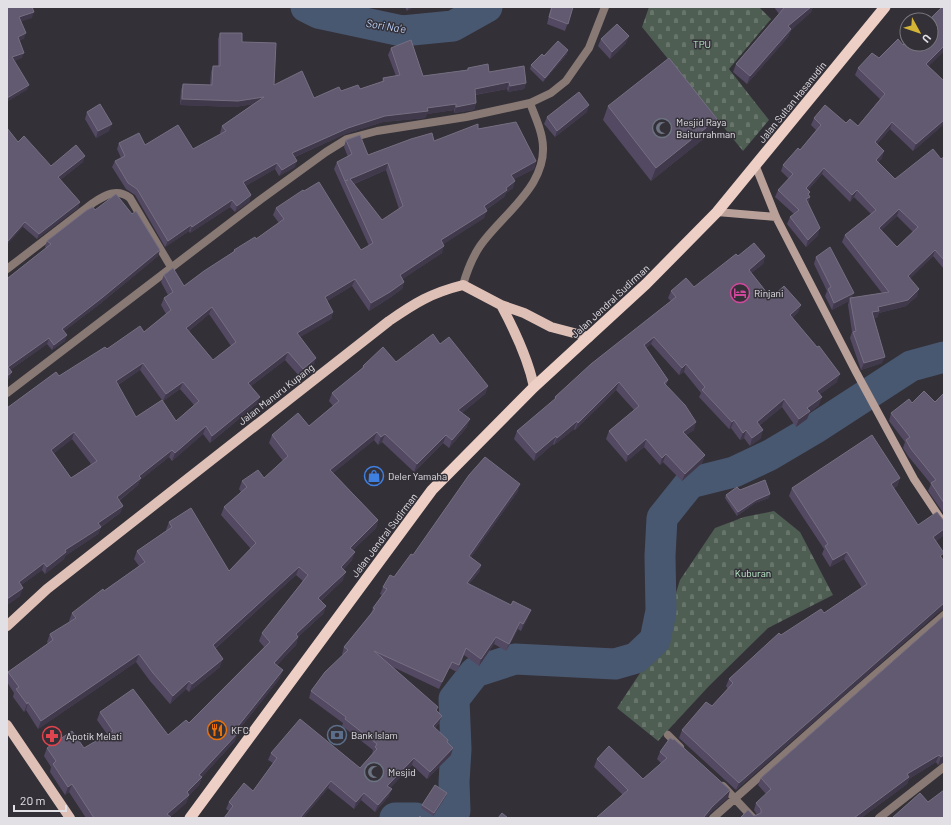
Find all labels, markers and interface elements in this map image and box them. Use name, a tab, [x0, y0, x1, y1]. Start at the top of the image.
north arrow	[899, 12, 939, 52]
water label: Sori Na'e	[365, 16, 407, 35]
text: U	[920, 32, 934, 46]
park label: TPU	[693, 38, 711, 50]
street label: Jalan Sultan Hasanudin	[756, 59, 828, 145]
place label: Mesjid Raya Baiturrahman	[676, 116, 735, 140]
mosque icon: Mesjid Raya Baiturrahman	[651, 117, 673, 139]
street label: Jalan Jendral Sudirman	[569, 262, 651, 340]
hotel icon: Rinjani	[729, 282, 751, 304]
place label: Rinjani	[754, 287, 784, 299]
street label: Jalan Manuru Kupang	[236, 361, 316, 427]
shop icon: Deler Yamaha	[363, 465, 385, 487]
place label: Deler Yamaha	[388, 470, 447, 482]
street label: Jalan Jendral Sudirman	[348, 491, 420, 579]
park label: Kuburan	[735, 567, 771, 579]
restaurant icon: KFC	[206, 719, 228, 741]
place label: KFC	[231, 724, 249, 736]
bank icon: Bank Islam	[326, 724, 348, 746]
pharmacy icon: Apotik Melati	[41, 725, 63, 747]
place label: Bank Islam	[351, 729, 398, 741]
place label: Apotik Melati	[66, 730, 122, 742]
mosque icon: Mesjid	[363, 761, 385, 783]
place label: Mesjid	[388, 766, 416, 778]
scale bar	[14, 787, 66, 813]
text: 20 m	[20, 793, 46, 807]

